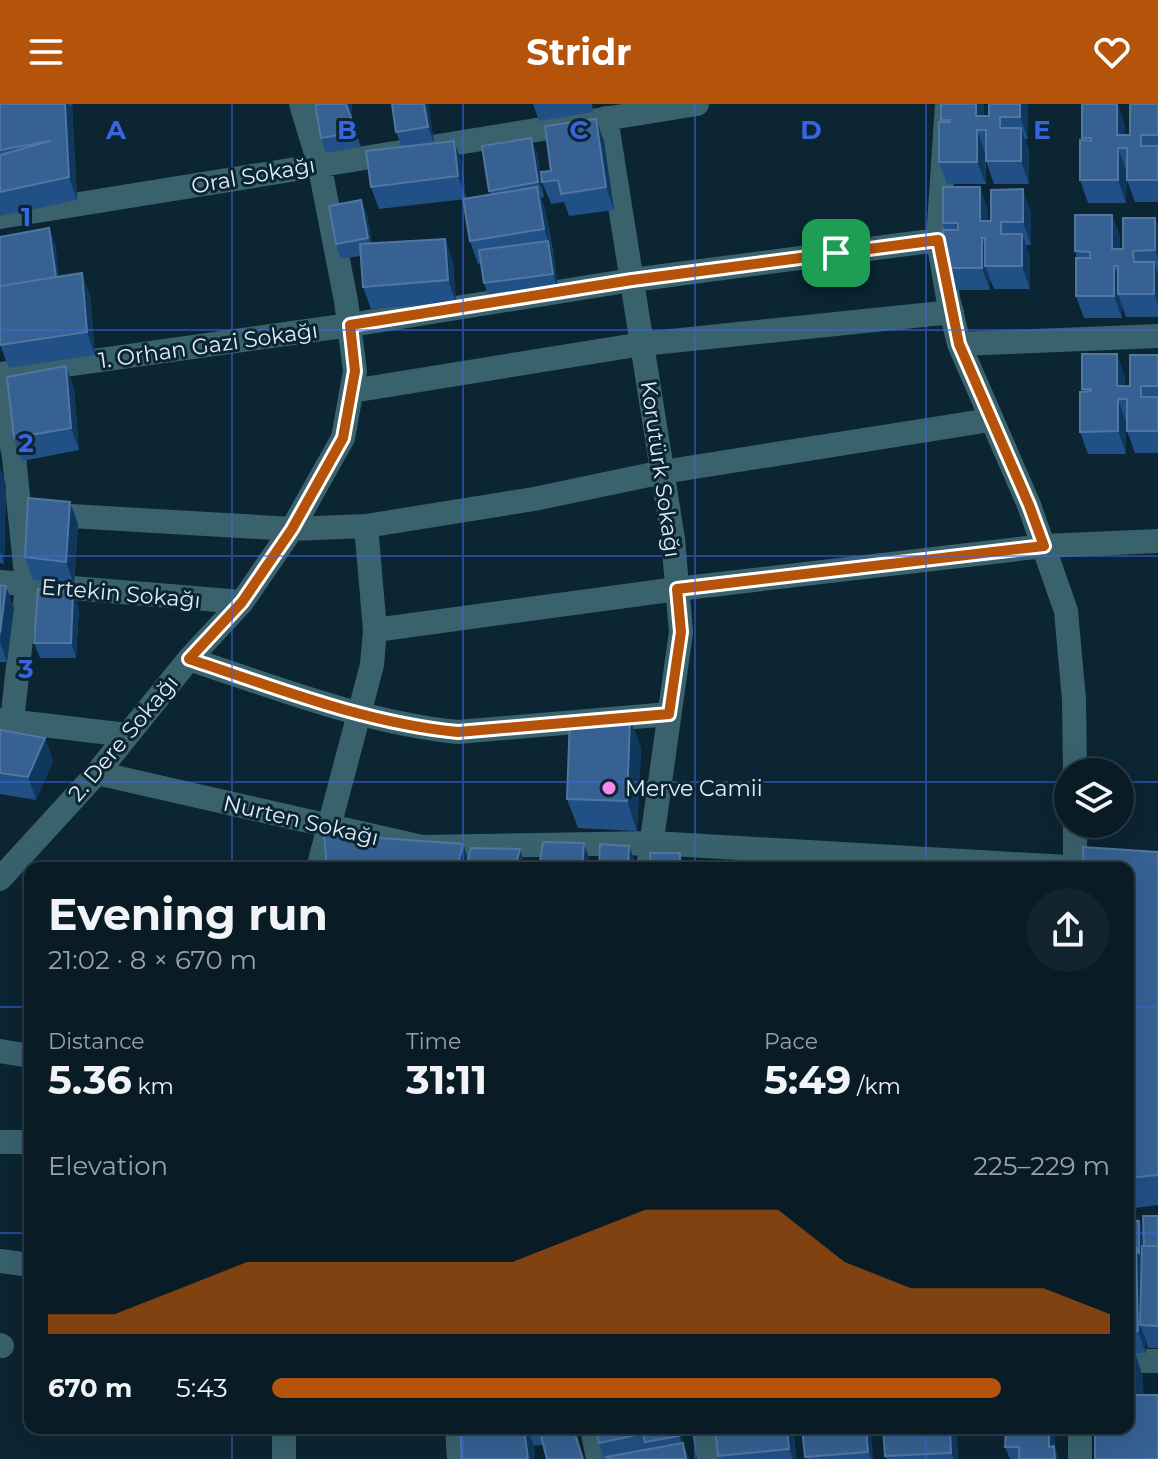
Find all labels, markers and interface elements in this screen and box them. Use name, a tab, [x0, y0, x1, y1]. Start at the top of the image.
icon: menu	[24, 30, 68, 74]
text: Stridr	[526, 30, 632, 74]
icon: heart	[1090, 30, 1134, 74]
text: A	[105, 114, 127, 146]
text: B	[337, 114, 357, 146]
text: C	[570, 114, 589, 146]
text: D	[800, 114, 822, 146]
text: E	[1033, 114, 1051, 146]
street label: Oral Sokağı	[189, 151, 317, 200]
text: 1	[21, 201, 31, 233]
pin	[802, 219, 870, 287]
icon: arrive	[814, 231, 858, 275]
street label: 1. Orhan Gazi Sokağı	[97, 317, 319, 374]
street label: Korutürk Sokağı	[635, 379, 686, 559]
text: 2	[18, 427, 34, 459]
street label: Ertekin Sokağı	[40, 573, 202, 614]
text: 3	[17, 653, 34, 685]
street label: 2. Dere Sokağı	[63, 670, 184, 807]
map controls	[1054, 758, 1134, 838]
button: layers	[1054, 758, 1134, 838]
place label: Merve Camii	[625, 775, 763, 802]
marker: Merve Camii	[600, 779, 618, 797]
street label: Nurten Sokağı	[221, 790, 381, 851]
text: Evening run	[48, 887, 328, 941]
button: share	[1026, 888, 1110, 972]
text: 21:02 · 8 × 670 m	[48, 944, 257, 976]
text: Distance	[48, 1028, 145, 1055]
text: Time	[406, 1028, 461, 1055]
text: Pace	[764, 1028, 818, 1055]
text: 5.36	[48, 1055, 132, 1104]
text: 31:11	[406, 1055, 487, 1104]
text: 5:49	[764, 1055, 851, 1104]
text: km	[132, 1073, 174, 1100]
text: /km	[851, 1073, 901, 1100]
text: Elevation	[48, 1150, 168, 1182]
text: 225–229 m	[973, 1150, 1110, 1182]
text: 670 m	[48, 1372, 132, 1404]
text: 5:43	[176, 1372, 228, 1404]

